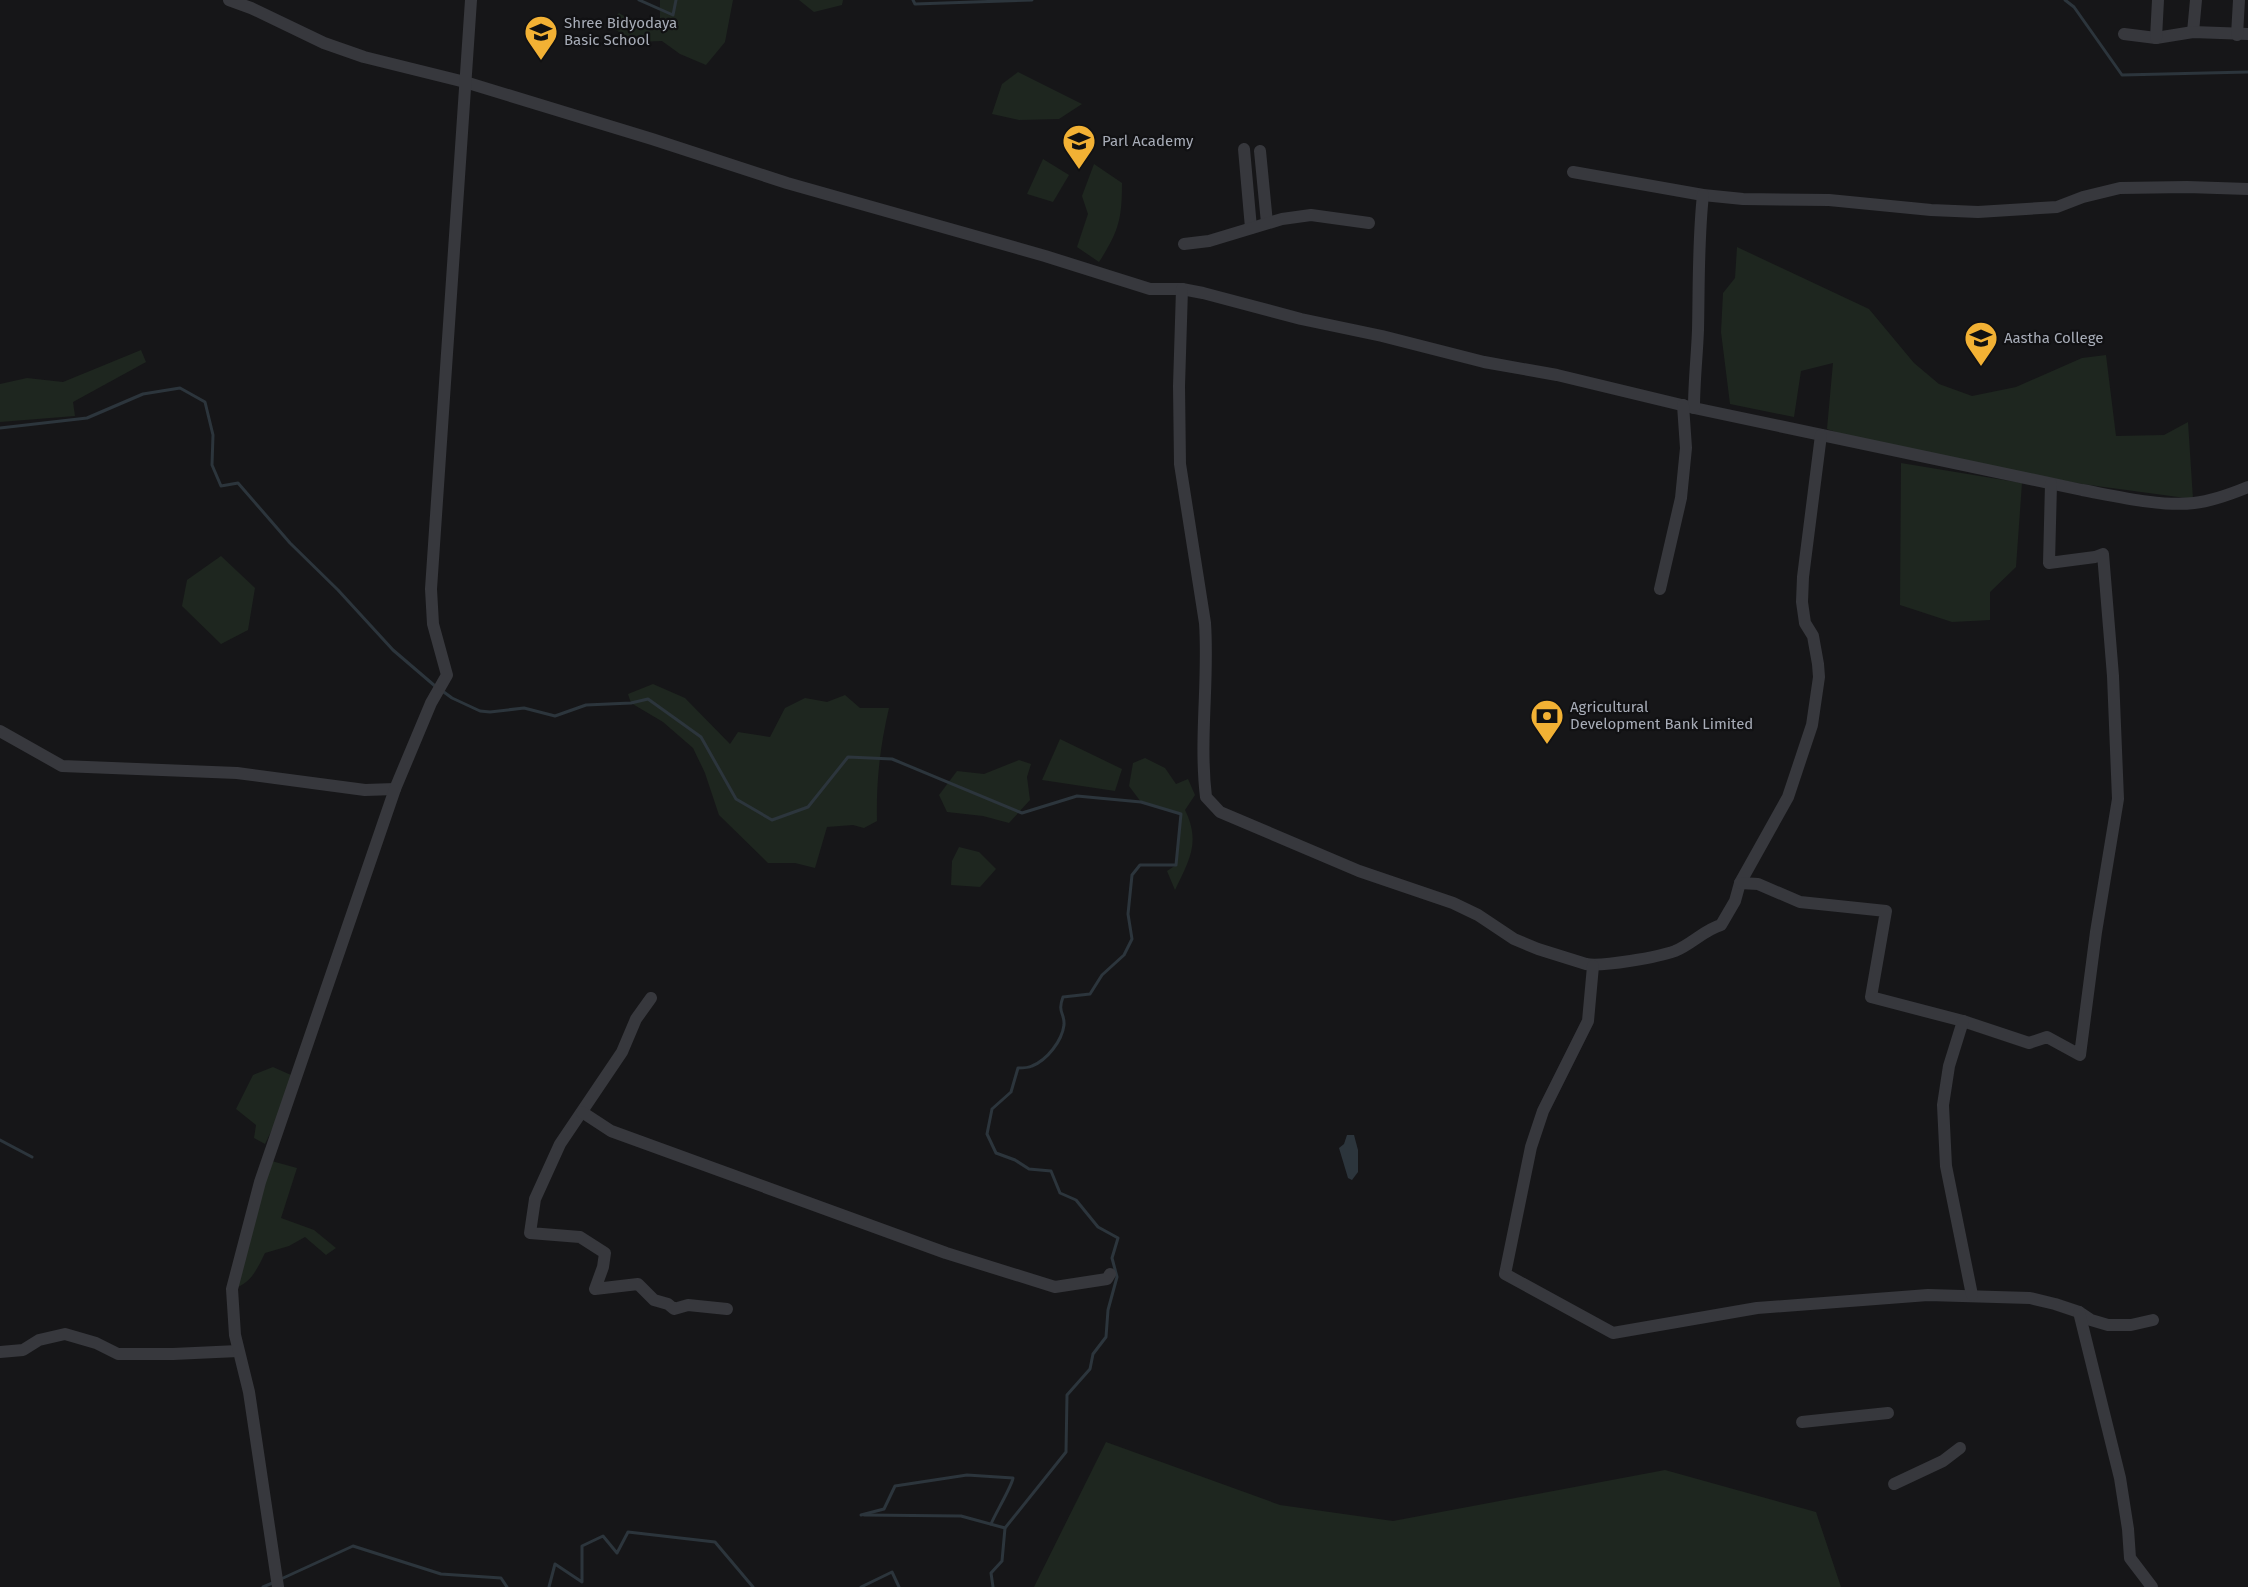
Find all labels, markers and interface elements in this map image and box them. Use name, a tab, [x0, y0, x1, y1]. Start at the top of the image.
school or university icon: Shree Bidyodaya Basic School	[523, 14, 559, 61]
place label: Shree Bidyodaya Basic School	[564, 14, 677, 49]
school or university icon: Parl Academy	[1061, 123, 1097, 170]
place label: Parl Academy	[1102, 132, 1194, 150]
school or university icon: Aastha College	[1963, 320, 1999, 367]
place label: Aastha College	[2004, 329, 2103, 347]
bank icon: Agricultural Development Bank Limited	[1529, 698, 1565, 745]
place label: Agricultural Development Bank Limited	[1570, 698, 1753, 733]

